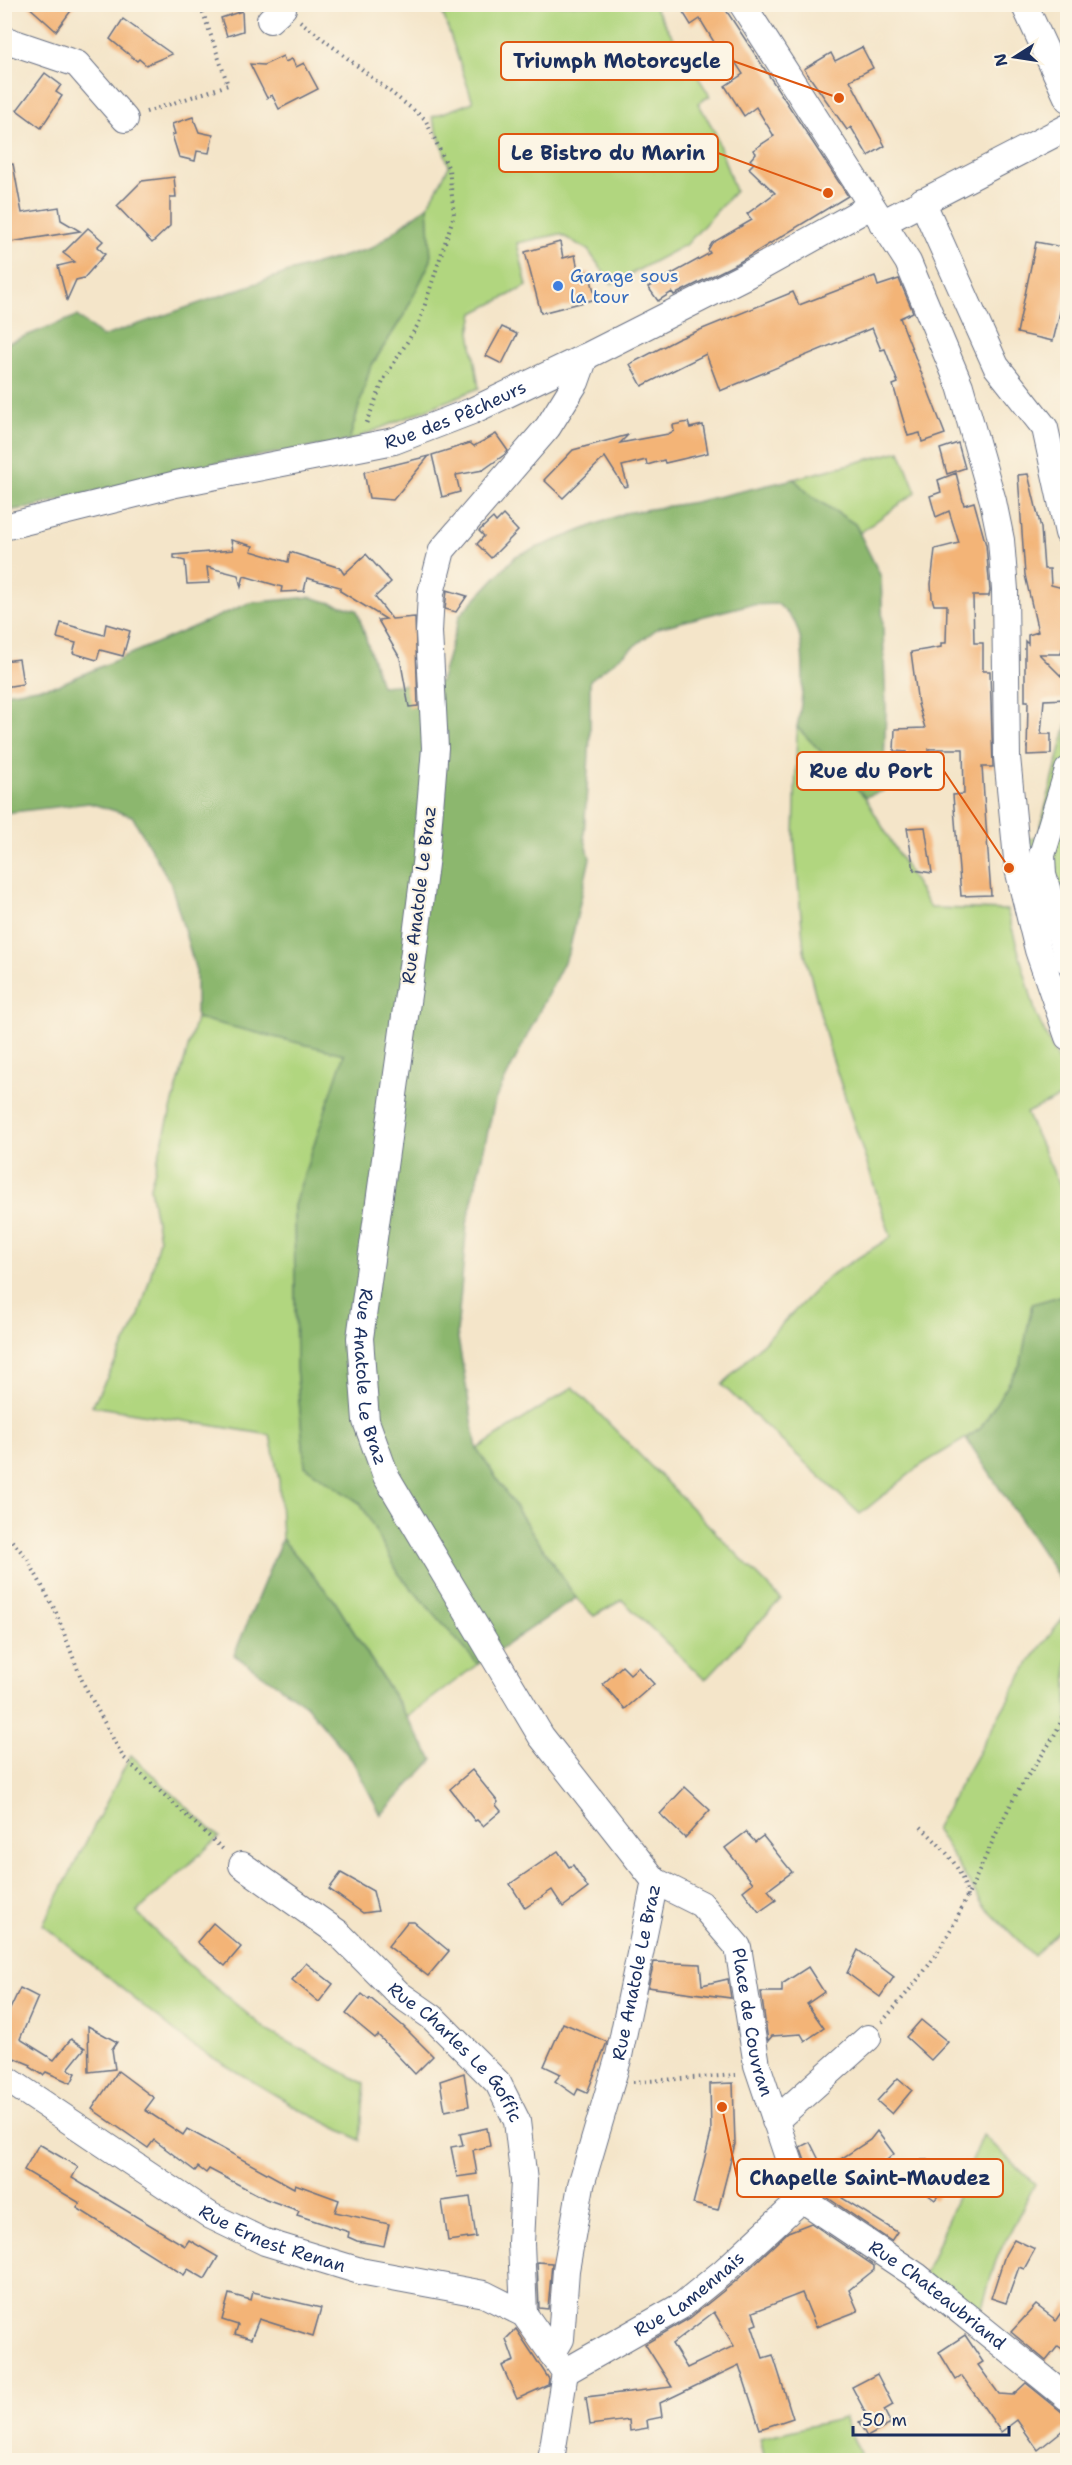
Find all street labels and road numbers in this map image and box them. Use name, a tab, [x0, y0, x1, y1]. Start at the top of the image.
street label: Rue des Pêcheurs	[383, 375, 530, 455]
street label: Rue Anatole Le Braz	[396, 805, 442, 985]
street label: Rue Anatole Le Braz	[348, 1287, 393, 1468]
street label: Rue Anatole Le Braz	[606, 1882, 666, 2062]
street label: Place de Couvran	[726, 1946, 779, 2100]
street label: Rue Charles Le Goffic	[382, 1977, 528, 2126]
street label: Rue Ernest Renan	[194, 2199, 348, 2278]
street label: Rue Chateaubriand	[864, 2235, 1011, 2355]
street label: Rue Lamennais	[630, 2246, 750, 2342]

